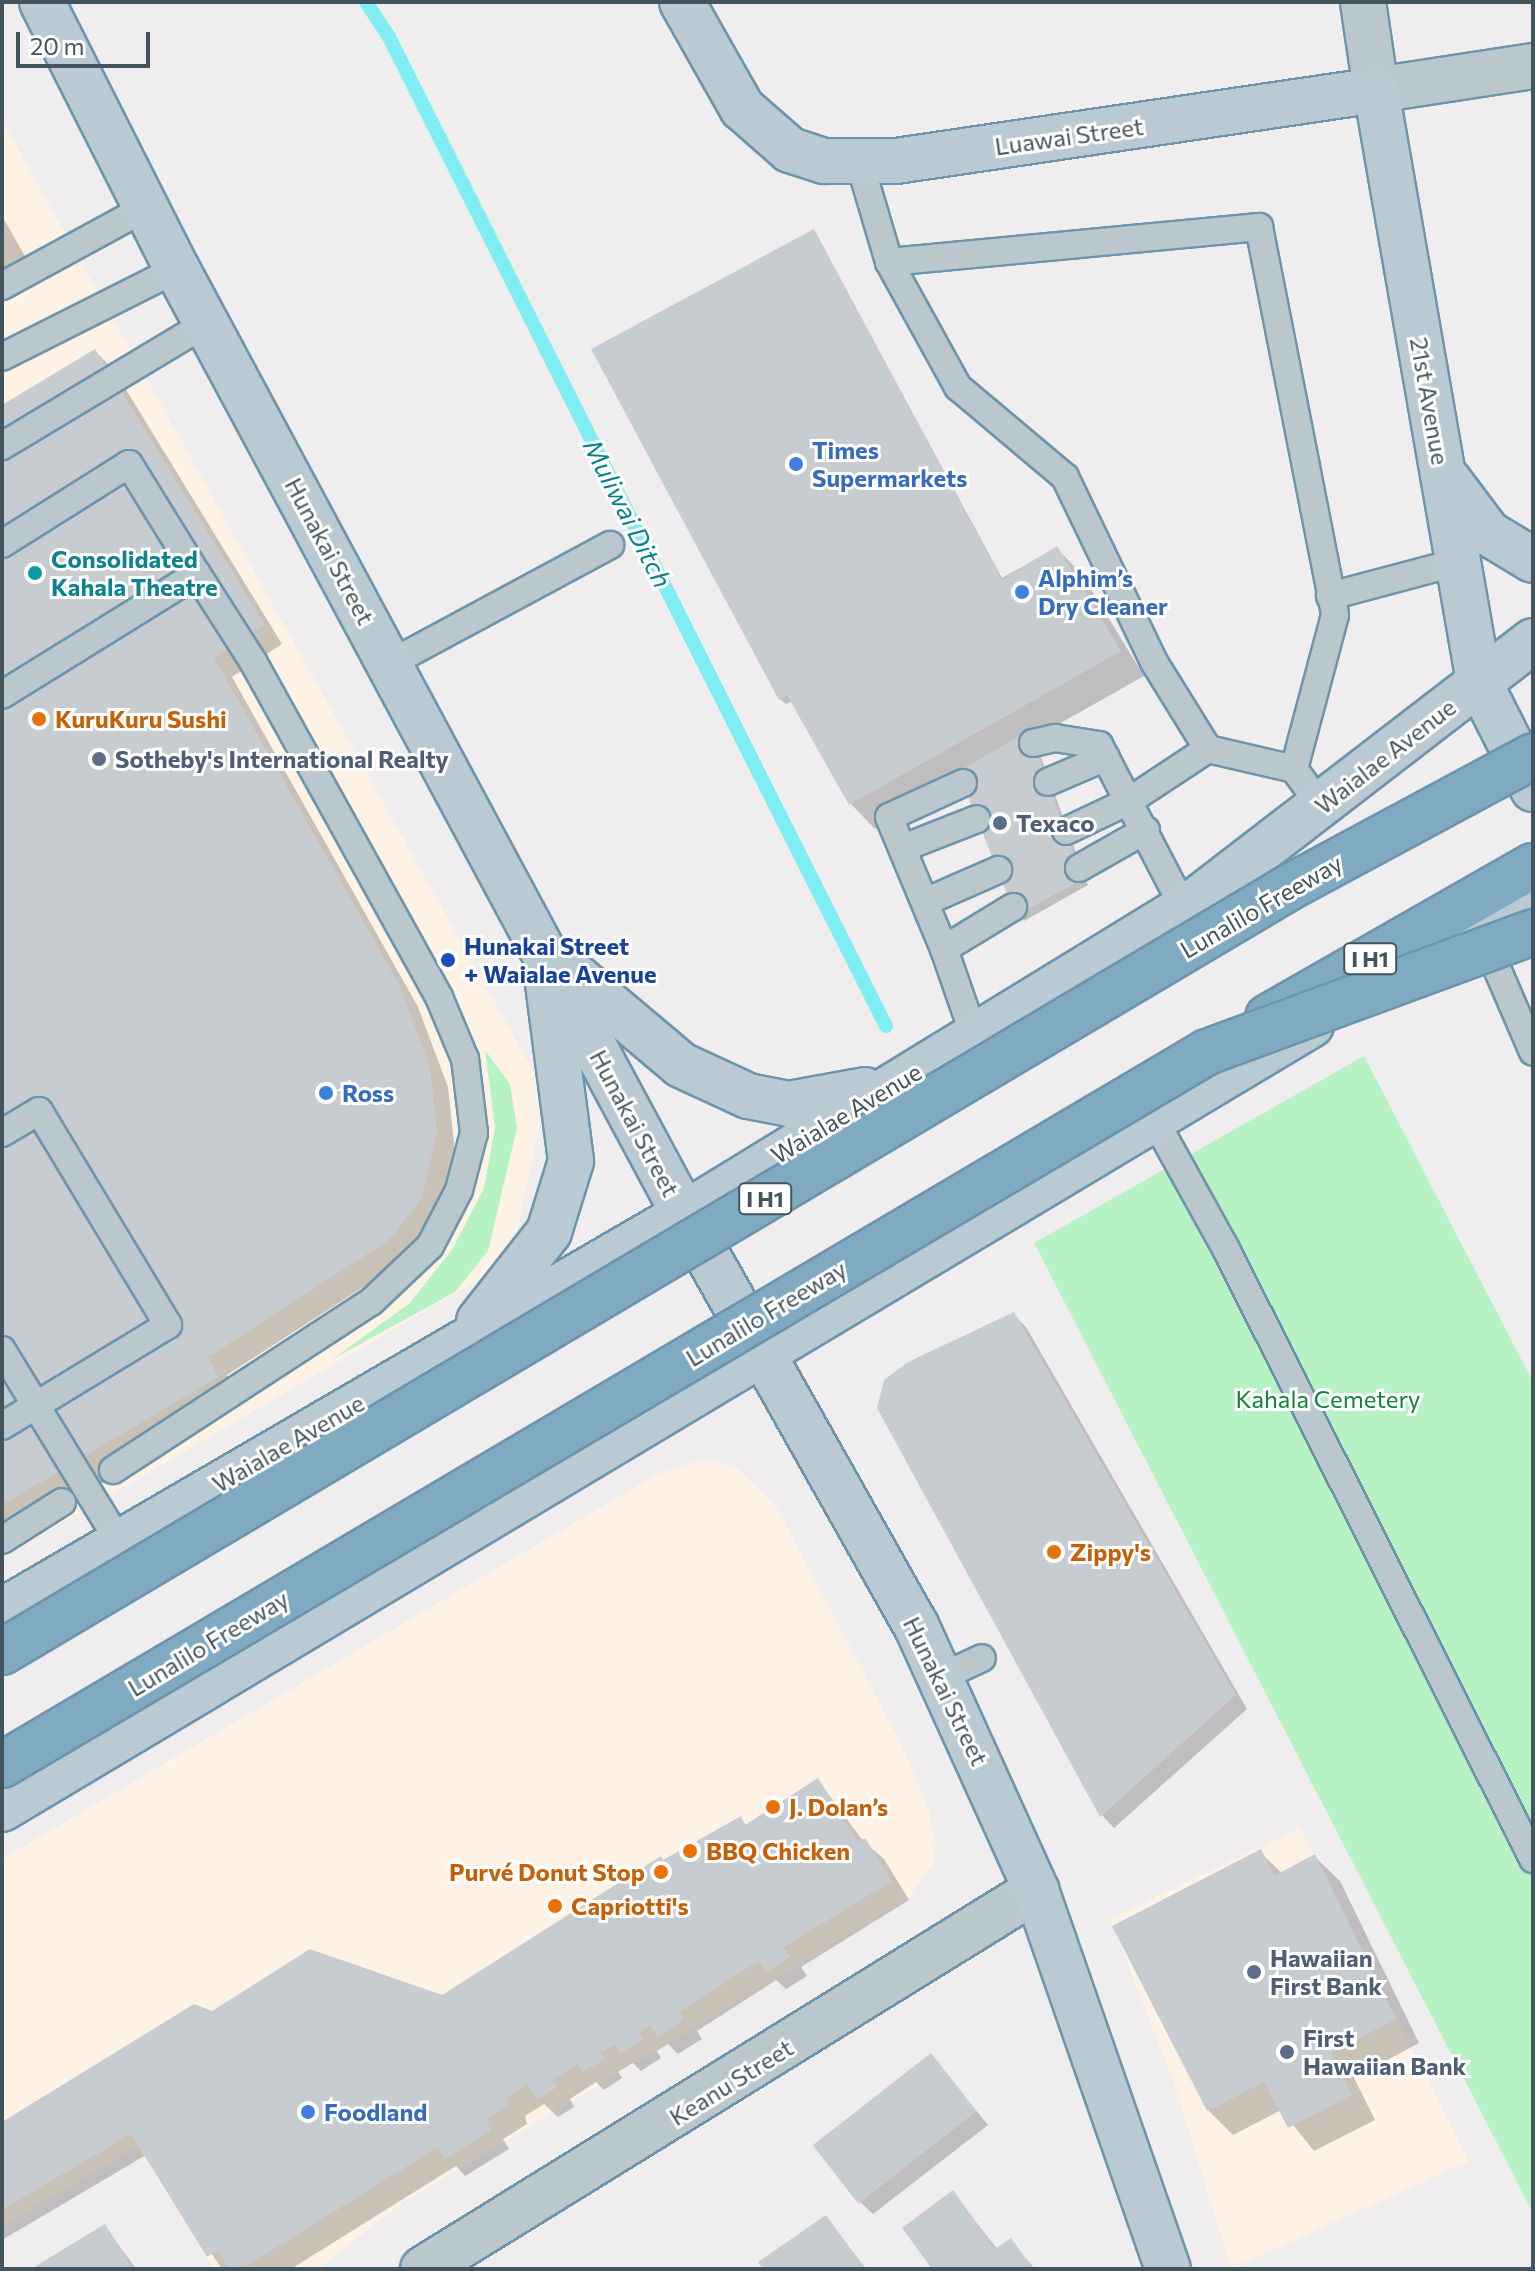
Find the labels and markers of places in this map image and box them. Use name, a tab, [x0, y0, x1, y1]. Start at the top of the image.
place label: Times Supermarkets	[812, 436, 967, 492]
marker: Times Supermarkets	[787, 455, 805, 473]
place label: Consolidated Kahala Theatre	[51, 545, 218, 601]
marker: Consolidated Kahala Theatre	[26, 564, 44, 582]
place label: Alphim’s Dry Cleaner	[1038, 564, 1168, 620]
marker: Alphim’s Dry Cleaner	[1013, 583, 1031, 601]
place label: KuruKuru Sushi	[55, 705, 227, 733]
marker: KuruKuru Sushi	[30, 710, 48, 728]
place label: Sotheby's International Realty	[115, 745, 449, 773]
marker: Sotheby's International Realty	[90, 750, 108, 768]
place label: Texaco	[1016, 809, 1095, 837]
marker: Texaco	[991, 814, 1009, 832]
place label: Hunakai Street + Waialae Avenue	[464, 932, 657, 988]
marker: Hunakai Street + Waialae Avenue	[439, 951, 457, 969]
place label: Ross	[342, 1079, 394, 1107]
marker: Ross	[317, 1084, 335, 1102]
place label: Zippy's	[1070, 1538, 1151, 1566]
marker: Zippy's	[1045, 1543, 1063, 1561]
place label: J. Dolan’s	[789, 1793, 888, 1821]
marker: J. Dolan’s	[764, 1798, 782, 1816]
place label: BBQ Chicken	[706, 1837, 850, 1865]
marker: BBQ Chicken	[681, 1842, 699, 1860]
place label: Purvé Donut Stop	[449, 1858, 645, 1886]
marker: Purvé Donut Stop	[652, 1863, 670, 1881]
place label: Capriotti's	[571, 1892, 689, 1920]
marker: Capriotti's	[546, 1897, 564, 1915]
place label: Hawaiian First Bank	[1270, 1944, 1382, 2000]
marker: Hawaiian First Bank	[1245, 1963, 1263, 1981]
place label: First Hawaiian Bank	[1303, 2024, 1466, 2080]
marker: First Hawaiian Bank	[1278, 2043, 1296, 2061]
place label: Foodland	[324, 2098, 427, 2126]
marker: Foodland	[299, 2103, 317, 2121]

